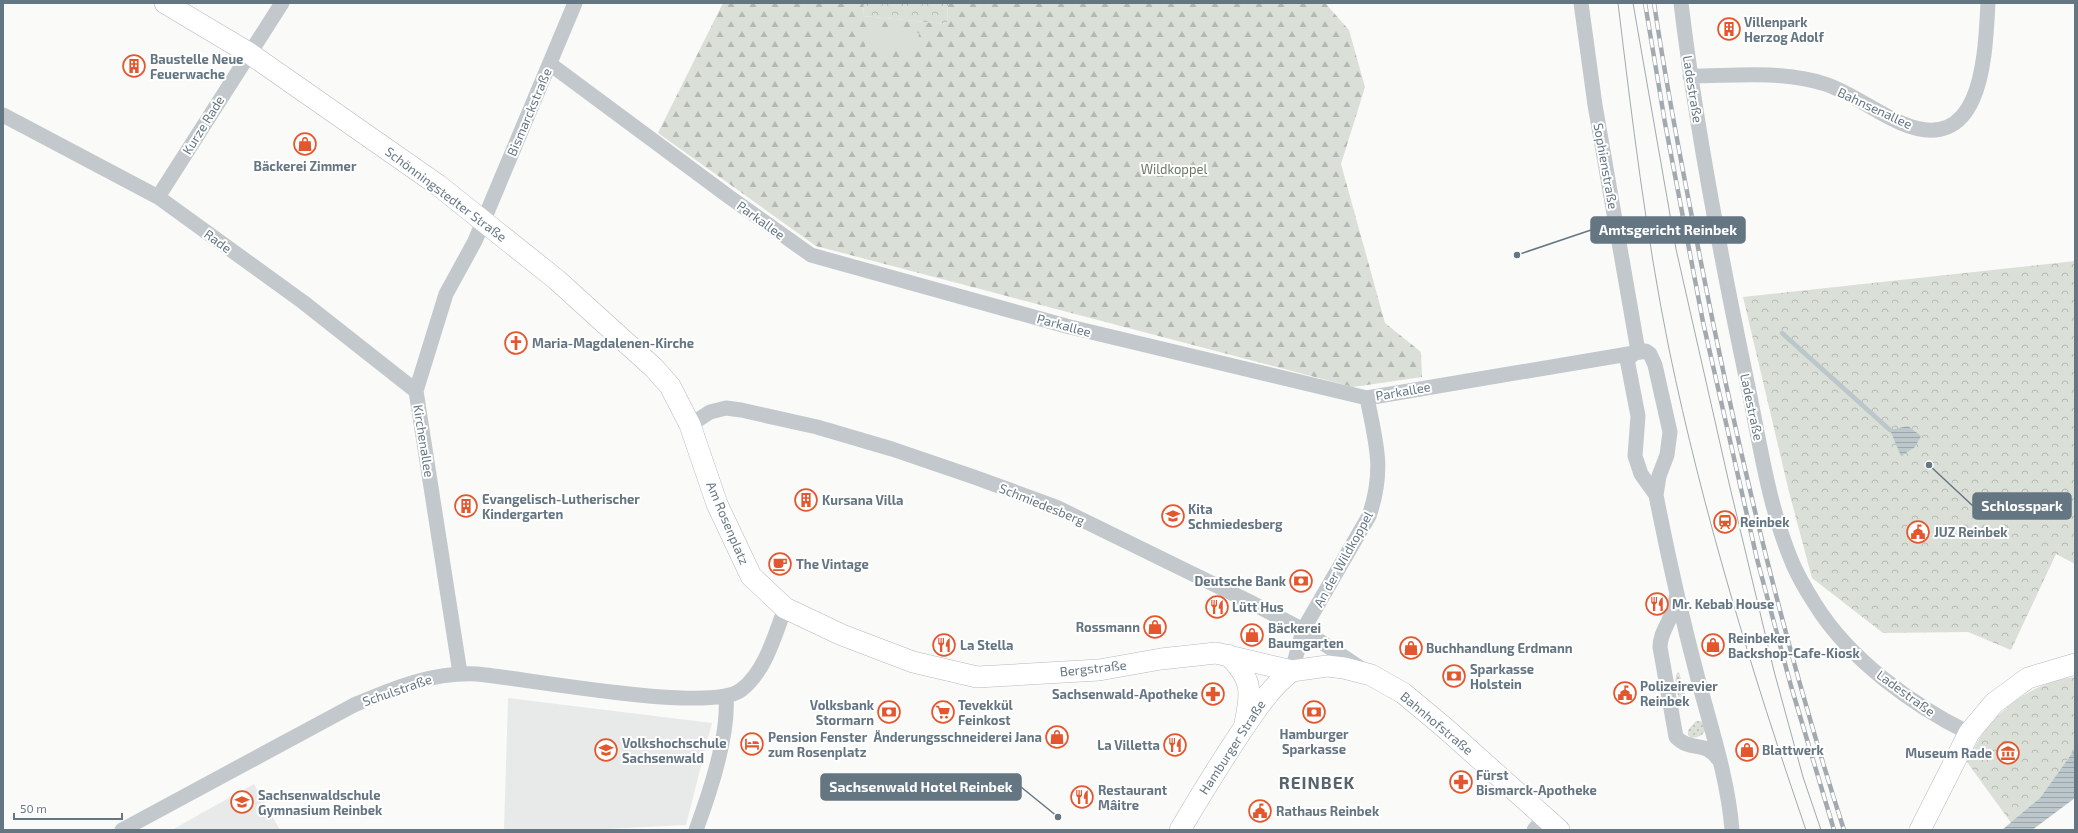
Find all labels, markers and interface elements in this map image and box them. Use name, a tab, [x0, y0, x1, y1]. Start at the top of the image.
place label: Villenpark Herzog Adolf	[1744, 14, 1824, 45]
building icon: Villenpark Herzog Adolf	[1716, 16, 1742, 42]
place label: Baustelle Neue Feuerwache	[150, 51, 243, 82]
building icon: Baustelle Neue Feuerwache	[121, 53, 147, 79]
street label: Ladestraße	[1680, 54, 1706, 124]
street label: Bismarckstraße	[503, 66, 555, 158]
street label: Bahnsenallee	[1835, 84, 1915, 132]
street label: Kurze Rade	[179, 93, 227, 157]
street label: Sophienstraße	[1591, 122, 1621, 210]
shop icon: Bäckerei Zimmer	[292, 131, 318, 157]
street label: Schönningstedter Straße	[382, 143, 510, 245]
place label: Bäckerei Zimmer	[254, 158, 357, 174]
park label: Wildkoppel	[1141, 161, 1207, 177]
street label: Parkallee	[734, 197, 788, 243]
callout: Amtsgericht Reinbek	[1591, 217, 1745, 243]
text: Amtsgericht Reinbek	[1599, 221, 1737, 238]
street label: Rade	[201, 226, 235, 256]
street label: Parkallee	[1035, 310, 1093, 340]
church icon: Maria-Magdalenen-Kirche	[503, 330, 529, 356]
place label: Maria-Magdalenen-Kirche	[532, 335, 694, 351]
street label: Ladestraße	[1737, 372, 1767, 442]
street label: Parkallee	[1374, 378, 1432, 404]
street label: Kirchenallee	[410, 404, 438, 478]
street label: Am Rosenplatz	[703, 479, 753, 567]
street label: Schmiedesberg	[997, 480, 1087, 528]
building icon: Kursana Villa	[793, 487, 819, 513]
place label: Evangelisch-Lutherischer Kindergarten	[482, 491, 640, 522]
place label: Kursana Villa	[822, 492, 903, 508]
building icon: Evangelisch-Lutherischer Kindergarten	[453, 493, 479, 519]
callout: Schlosspark	[1973, 493, 2071, 519]
text: Schlosspark	[1981, 497, 2063, 514]
place label: Kita Schmiedesberg	[1188, 501, 1283, 532]
school or university icon: Kita Schmiedesberg	[1160, 503, 1186, 529]
street label: An der Wildkoppel	[1310, 508, 1376, 610]
station icon: Reinbek	[1712, 509, 1738, 535]
place label: Reinbek	[1740, 514, 1790, 530]
public building icon: JUZ Reinbek	[1905, 519, 1931, 545]
place label: JUZ Reinbek	[1934, 524, 2008, 540]
cafe icon: The Vintage	[767, 551, 793, 577]
place label: The Vintage	[796, 556, 869, 572]
bank icon: Deutsche Bank	[1288, 568, 1314, 594]
place label: Deutsche Bank	[1194, 573, 1287, 589]
restaurant icon: Mr. Kebab House	[1644, 591, 1670, 617]
restaurant icon: Lütt Hus	[1204, 594, 1230, 620]
place label: Mr. Kebab House	[1672, 596, 1774, 612]
place label: Lütt Hus	[1232, 599, 1284, 615]
shop icon: Rossmann	[1142, 614, 1168, 640]
place label: Rossmann	[1076, 619, 1140, 635]
place label: Bäckerei Baumgarten	[1268, 620, 1344, 651]
shop icon: Bäckerei Baumgarten	[1239, 622, 1265, 648]
place label: Reinbeker Backshop-Cafe-Kiosk	[1728, 630, 1861, 661]
restaurant icon: La Stella	[931, 632, 957, 658]
shop icon: Reinbeker Backshop-Cafe-Kiosk	[1700, 632, 1726, 658]
shop icon: Buchhandlung Erdmann	[1398, 635, 1424, 661]
place label: La Stella	[960, 637, 1013, 653]
place label: Buchhandlung Erdmann	[1426, 640, 1573, 656]
street label: Bergstraße	[1059, 657, 1127, 679]
place label: Sparkasse Holstein	[1470, 661, 1534, 692]
bank icon: Sparkasse Holstein	[1441, 663, 1467, 689]
street label: Ladestraße	[1874, 667, 1938, 719]
street label: Schulstraße	[360, 671, 434, 709]
place label: Polizeirevier Reinbek	[1640, 678, 1718, 709]
public building icon: Polizeirevier Reinbek	[1612, 680, 1638, 706]
pharmacy icon: Sachsenwald-Apotheke	[1200, 681, 1226, 707]
place label: Sachsenwald-Apotheke	[1052, 686, 1198, 702]
street label: Bahnhofstraße	[1397, 688, 1477, 758]
place label: Volksbank Stormarn	[810, 697, 875, 728]
place label: Tevekkül Feinkost	[958, 697, 1014, 728]
street label: Hamburger Straße	[1195, 697, 1269, 797]
bank icon: Volksbank Stormarn	[876, 699, 902, 725]
supermarket icon: Tevekkül Feinkost	[930, 699, 956, 725]
bank icon: Hamburger Sparkasse	[1301, 699, 1327, 725]
shop icon: Änderungsschneiderei Jana	[1044, 724, 1070, 750]
place label: Hamburger Sparkasse	[1279, 726, 1349, 757]
place label: Pension Fenster zum Rosenplatz	[768, 729, 868, 760]
place label: Änderungsschneiderei Jana	[874, 729, 1042, 745]
hotel icon: Pension Fenster zum Rosenplatz	[739, 731, 765, 757]
restaurant icon: La Villetta	[1162, 732, 1188, 758]
place label: Volkshochschule Sachsenwald	[622, 735, 726, 766]
school or university icon: Volkshochschule Sachsenwald	[593, 737, 619, 763]
place label: La Villetta	[1097, 737, 1160, 753]
shop icon: Blattwerk	[1734, 737, 1760, 763]
museum icon: Museum Rade	[1995, 740, 2021, 766]
place label: Blattwerk	[1762, 742, 1825, 758]
place label: Museum Rade	[1905, 745, 1992, 761]
place label: Fürst Bismarck-Apotheke	[1476, 767, 1597, 798]
pharmacy icon: Fürst Bismarck-Apotheke	[1448, 769, 1474, 795]
district label: REINBEK	[1279, 772, 1355, 792]
callout: Sachsenwald Hotel Reinbek	[821, 774, 1021, 800]
text: Sachsenwald Hotel Reinbek	[829, 778, 1013, 795]
place label: Restaurant Mâitre	[1098, 782, 1168, 813]
restaurant icon: Restaurant Mâitre	[1069, 784, 1095, 810]
place label: Sachsenwaldschule Gymnasium Reinbek	[258, 787, 383, 818]
school or university icon: Sachsenwaldschule Gymnasium Reinbek	[229, 789, 255, 815]
scale bar	[14, 795, 122, 821]
public building icon: Rathaus Reinbek	[1247, 798, 1273, 824]
text: 50 m	[20, 801, 47, 815]
place label: Rathaus Reinbek	[1276, 803, 1380, 819]

